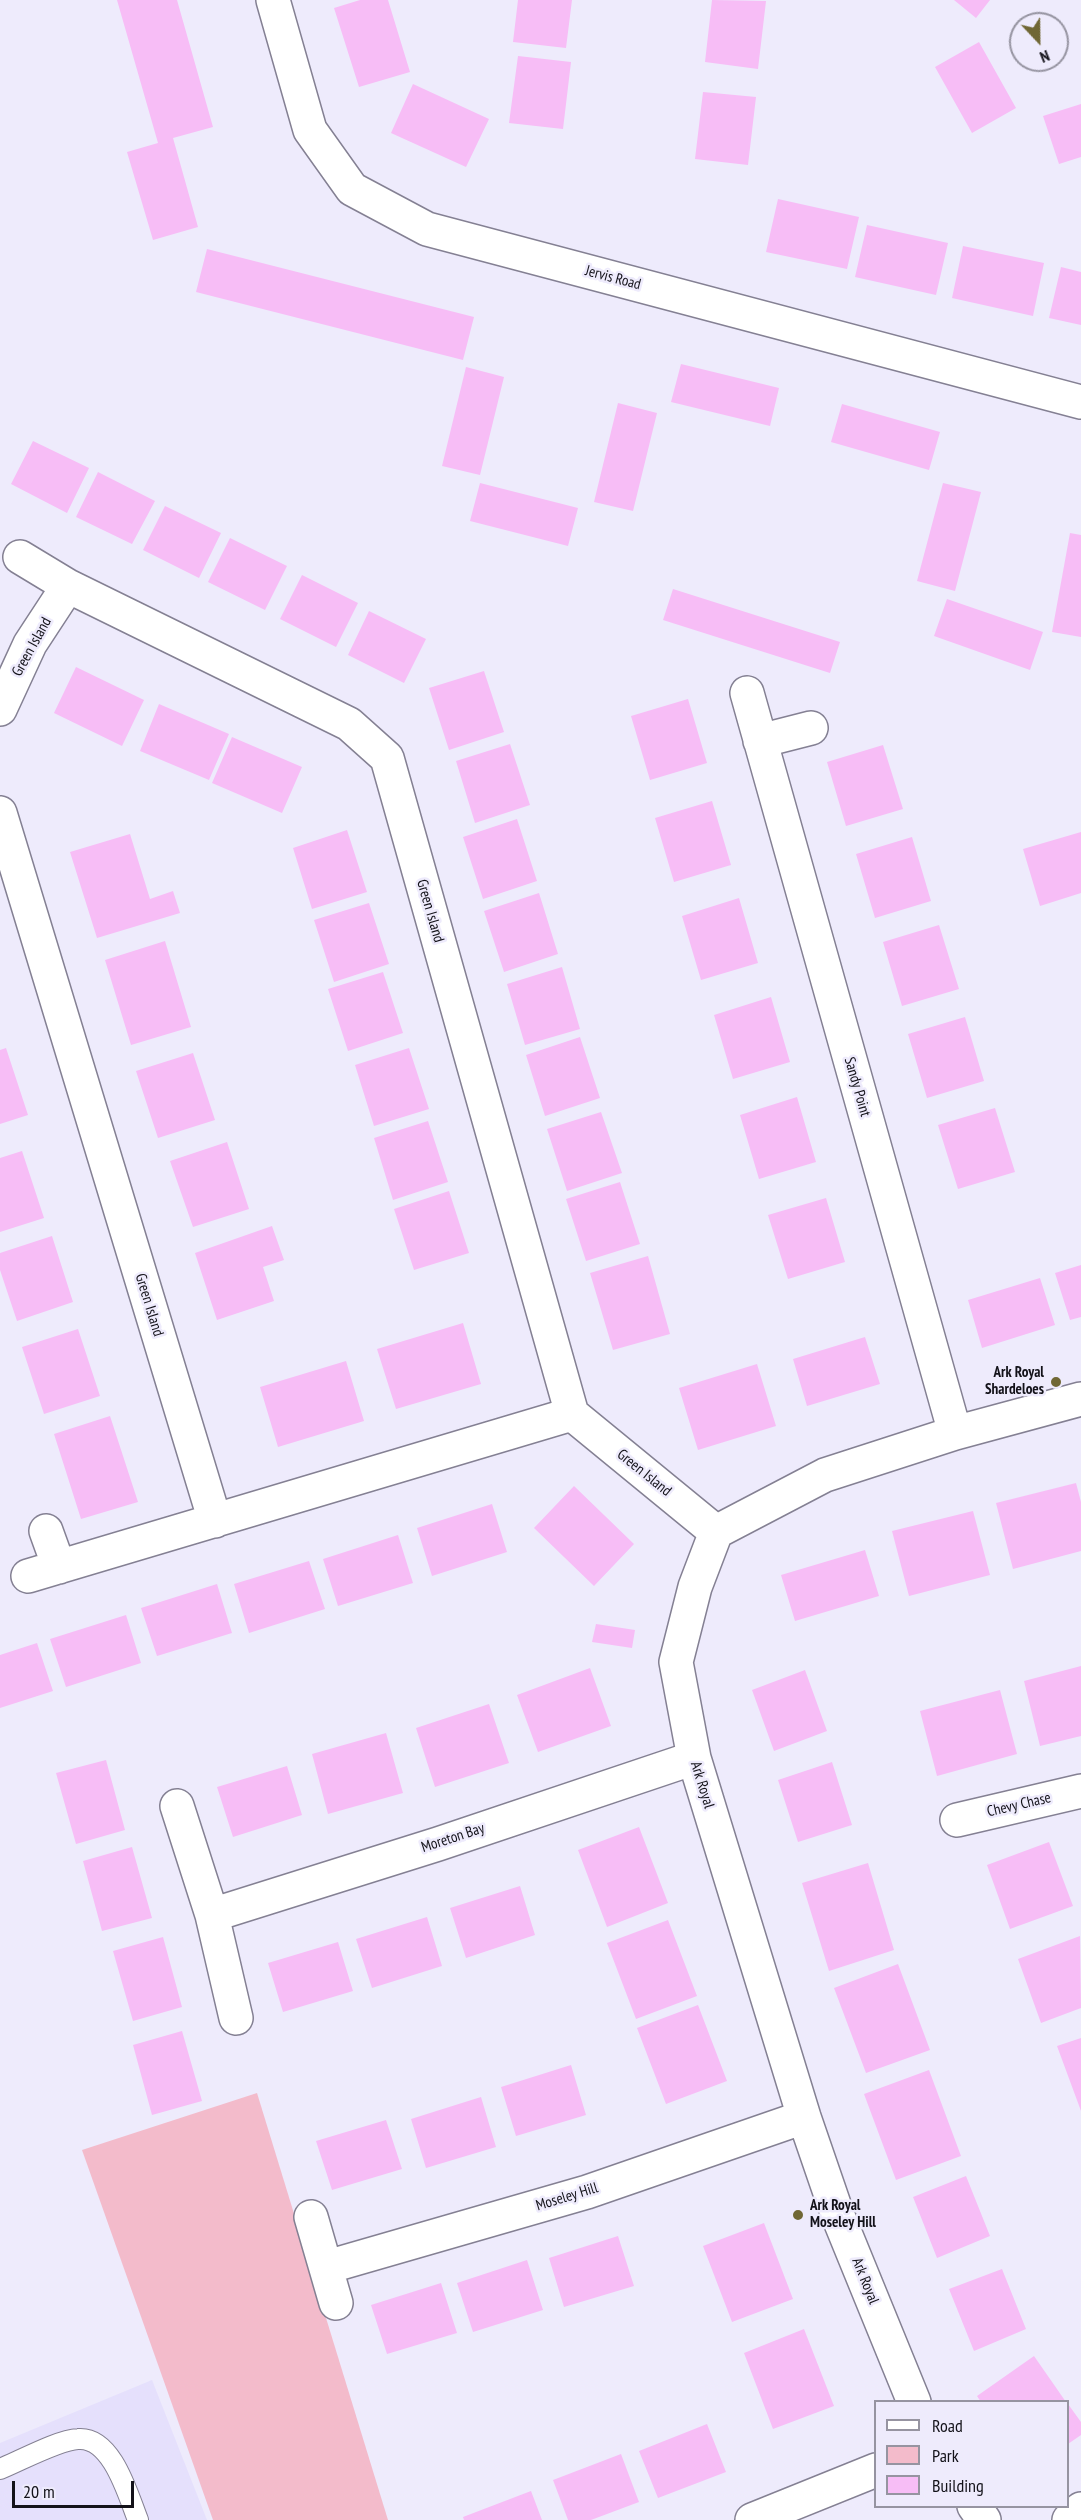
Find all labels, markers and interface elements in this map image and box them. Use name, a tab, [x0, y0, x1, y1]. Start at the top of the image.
north arrow	[1009, 12, 1069, 72]
text: N	[1037, 46, 1053, 68]
street label: Jervis Road	[583, 262, 643, 294]
street label: Green Island	[8, 614, 56, 680]
street label: Green Island	[412, 877, 448, 945]
street label: Sandy Point	[840, 1055, 874, 1119]
street label: Green Island	[131, 1271, 167, 1339]
place label: Ark Royal Shardeloes	[985, 1364, 1044, 1399]
marker: Ark Royal Shardeloes	[1049, 1375, 1063, 1389]
street label: Green Island	[613, 1446, 675, 1500]
street label: Ark Royal	[686, 1759, 718, 1811]
street label: Chevy Chase	[985, 1789, 1053, 1821]
street label: Moreton Bay	[419, 1819, 487, 1857]
street label: Moseley Hill	[534, 2179, 600, 2215]
place label: Ark Royal Moseley Hill	[810, 2197, 876, 2232]
marker: Ark Royal Moseley Hill	[791, 2208, 805, 2222]
street label: Ark Royal	[848, 2255, 882, 2307]
legend	[874, 2400, 1069, 2508]
text: Road	[932, 2414, 963, 2437]
text: Park	[932, 2444, 959, 2467]
scale bar	[15, 2469, 136, 2507]
text: Building	[932, 2474, 984, 2497]
text: 20 m	[23, 2480, 55, 2503]

